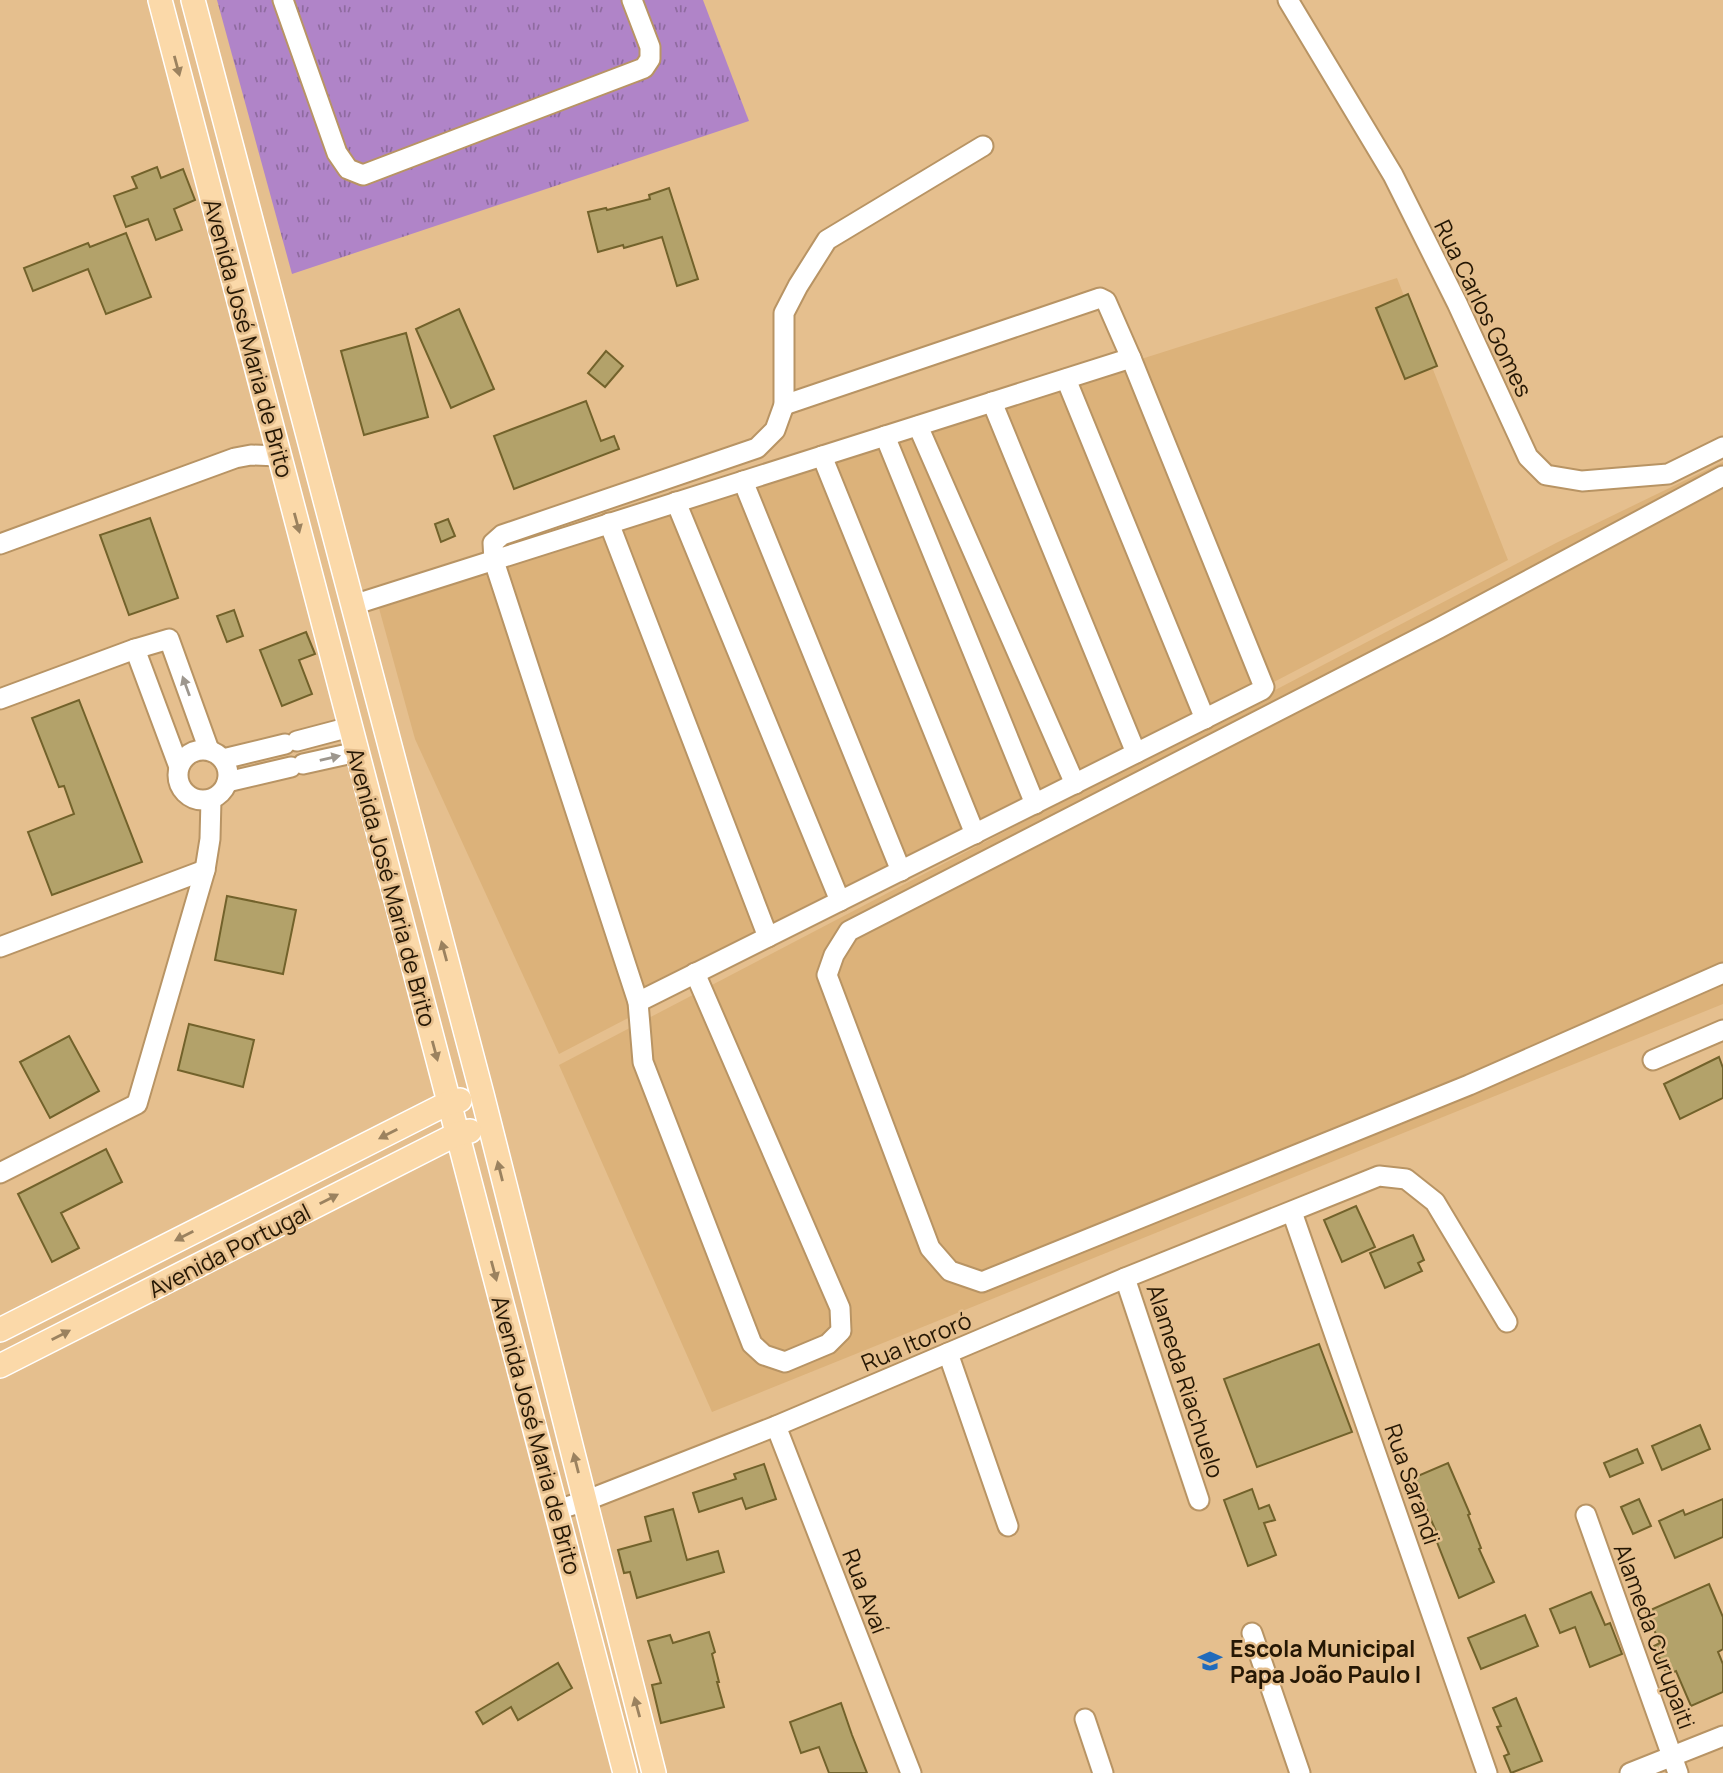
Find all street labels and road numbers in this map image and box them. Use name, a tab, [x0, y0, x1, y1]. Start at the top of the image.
street label: Avenida José Maria de Brito	[196, 195, 302, 481]
street label: Rua Carlos Gomes	[1427, 214, 1541, 402]
street label: Avenida José Maria de Brito	[339, 744, 445, 1030]
street label: Avenida Portugal	[142, 1195, 316, 1305]
street label: Alameda Riachuelo	[1140, 1280, 1232, 1482]
street label: Avenida José Maria de Brito	[484, 1292, 590, 1578]
street label: Rua Itororó	[856, 1303, 976, 1379]
street label: Rua Sarandi	[1377, 1419, 1449, 1549]
street label: Alameda Curupaiti	[1607, 1539, 1703, 1733]
street label: Rua Avaí	[835, 1544, 897, 1638]

